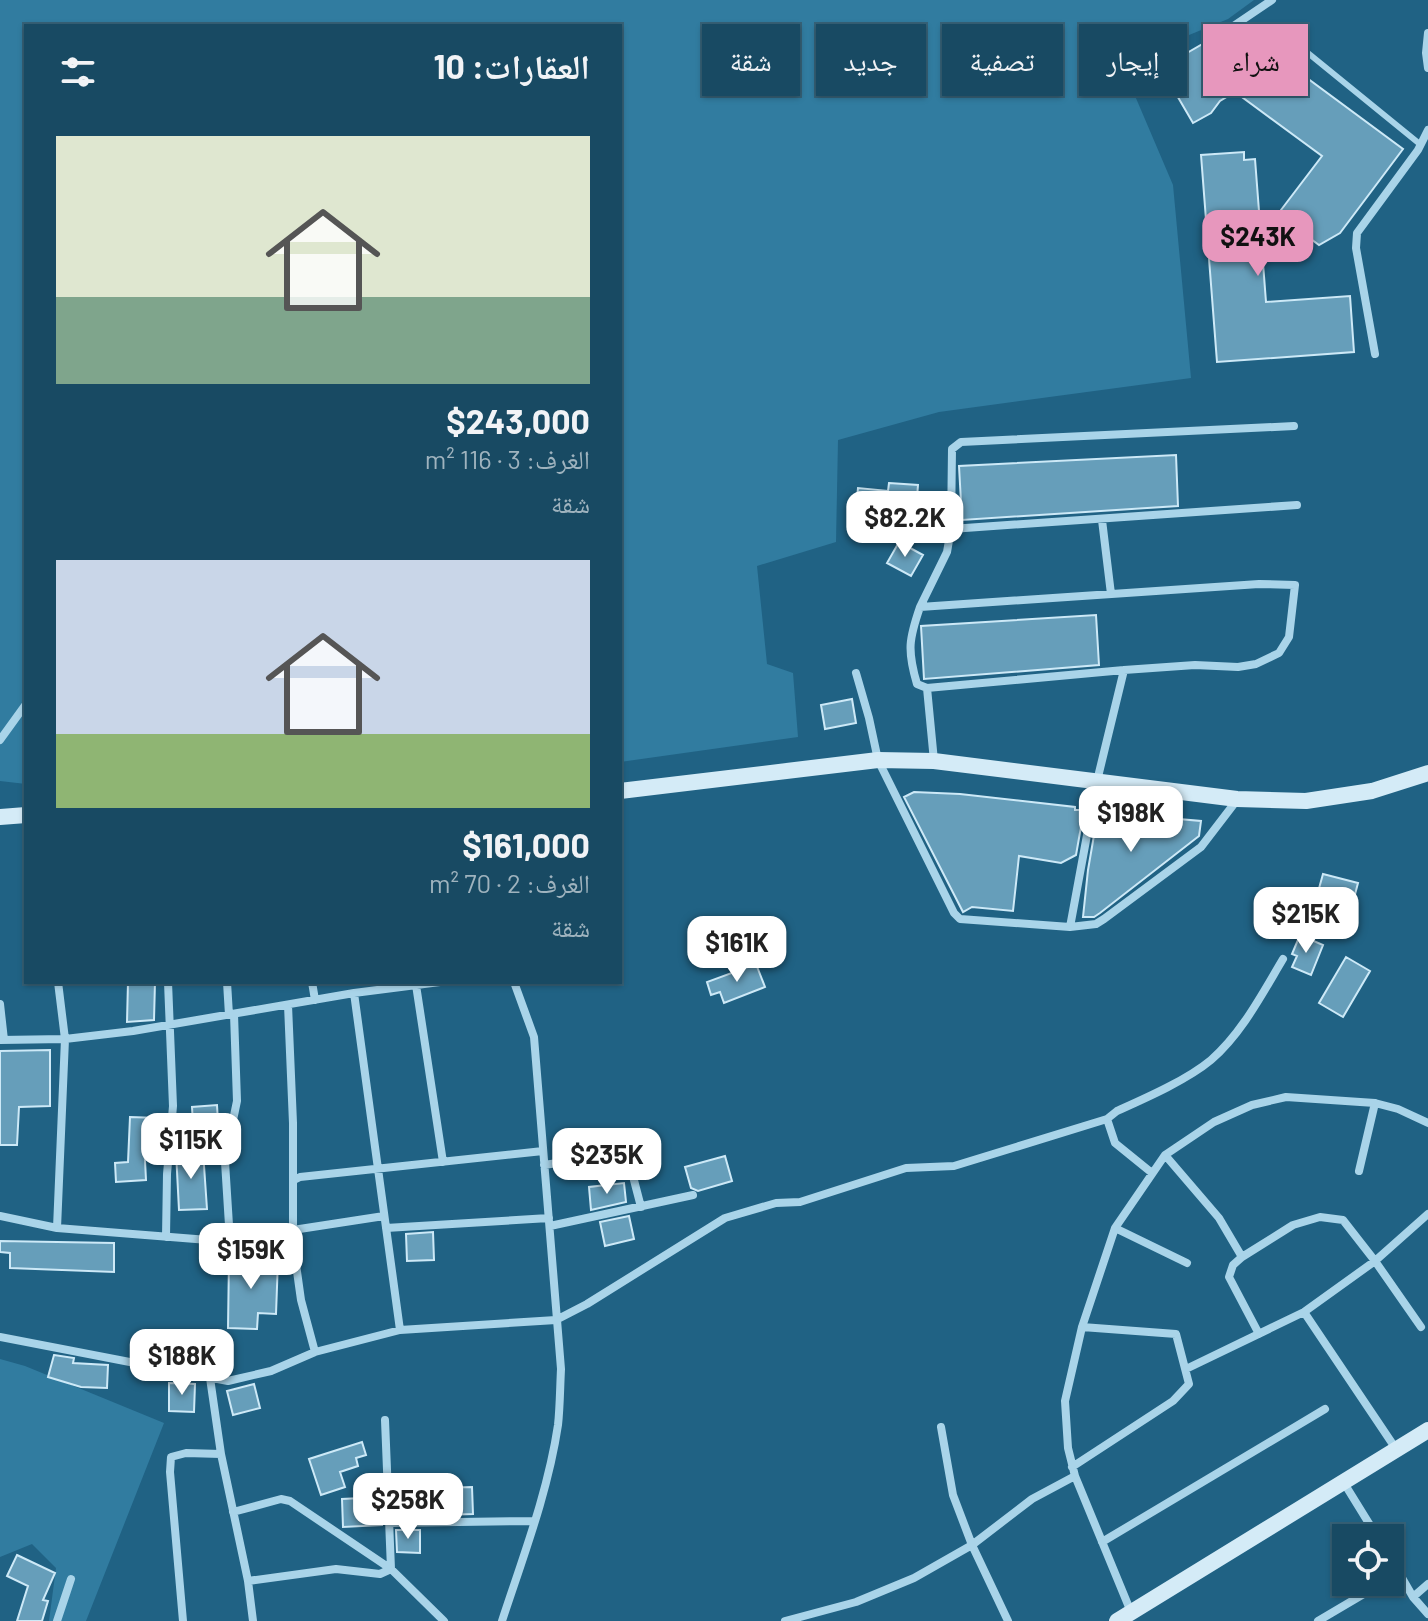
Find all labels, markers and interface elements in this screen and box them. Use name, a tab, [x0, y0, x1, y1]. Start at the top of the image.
chip: شقة	[702, 24, 800, 96]
chip: جديد	[816, 24, 926, 96]
chip: تصفية	[942, 24, 1063, 96]
chip: إيجار	[1079, 24, 1187, 96]
chip: شراء	[1203, 24, 1308, 96]
text: العقارات: 10	[433, 45, 590, 86]
icon: filters	[56, 50, 100, 94]
icon: home	[251, 188, 395, 332]
pin: $243K	[1202, 210, 1314, 278]
text: $243K	[1220, 220, 1296, 251]
text: $243,000	[446, 400, 590, 441]
text: الغرف: 3 · 116 m²	[425, 443, 590, 474]
text: شقة	[551, 487, 590, 518]
pin: $82.2K	[840, 491, 970, 559]
text: $82.2K	[864, 501, 946, 532]
icon: home	[251, 612, 395, 756]
pin: $198K	[1075, 786, 1187, 854]
text: $198K	[1097, 796, 1165, 827]
text: $161,000	[462, 824, 590, 865]
text: الغرف: 2 · 70 m²	[429, 867, 590, 898]
pin: $215K	[1250, 887, 1362, 955]
text: $215K	[1272, 897, 1340, 928]
text: شقة	[551, 911, 590, 942]
pin: $161K	[681, 916, 793, 984]
text: $161K	[705, 926, 769, 957]
pin: $115K	[135, 1113, 247, 1181]
text: $115K	[159, 1123, 223, 1154]
pin: $235K	[551, 1128, 663, 1196]
text: $235K	[570, 1138, 644, 1169]
pin: $159K	[195, 1223, 307, 1291]
text: $159K	[217, 1233, 285, 1264]
pin: $188K	[126, 1329, 238, 1397]
text: $188K	[148, 1339, 216, 1370]
pin: $258K	[352, 1473, 464, 1541]
text: $258K	[371, 1483, 445, 1514]
map controls	[1332, 1524, 1404, 1596]
button: locate	[1332, 1524, 1404, 1596]

